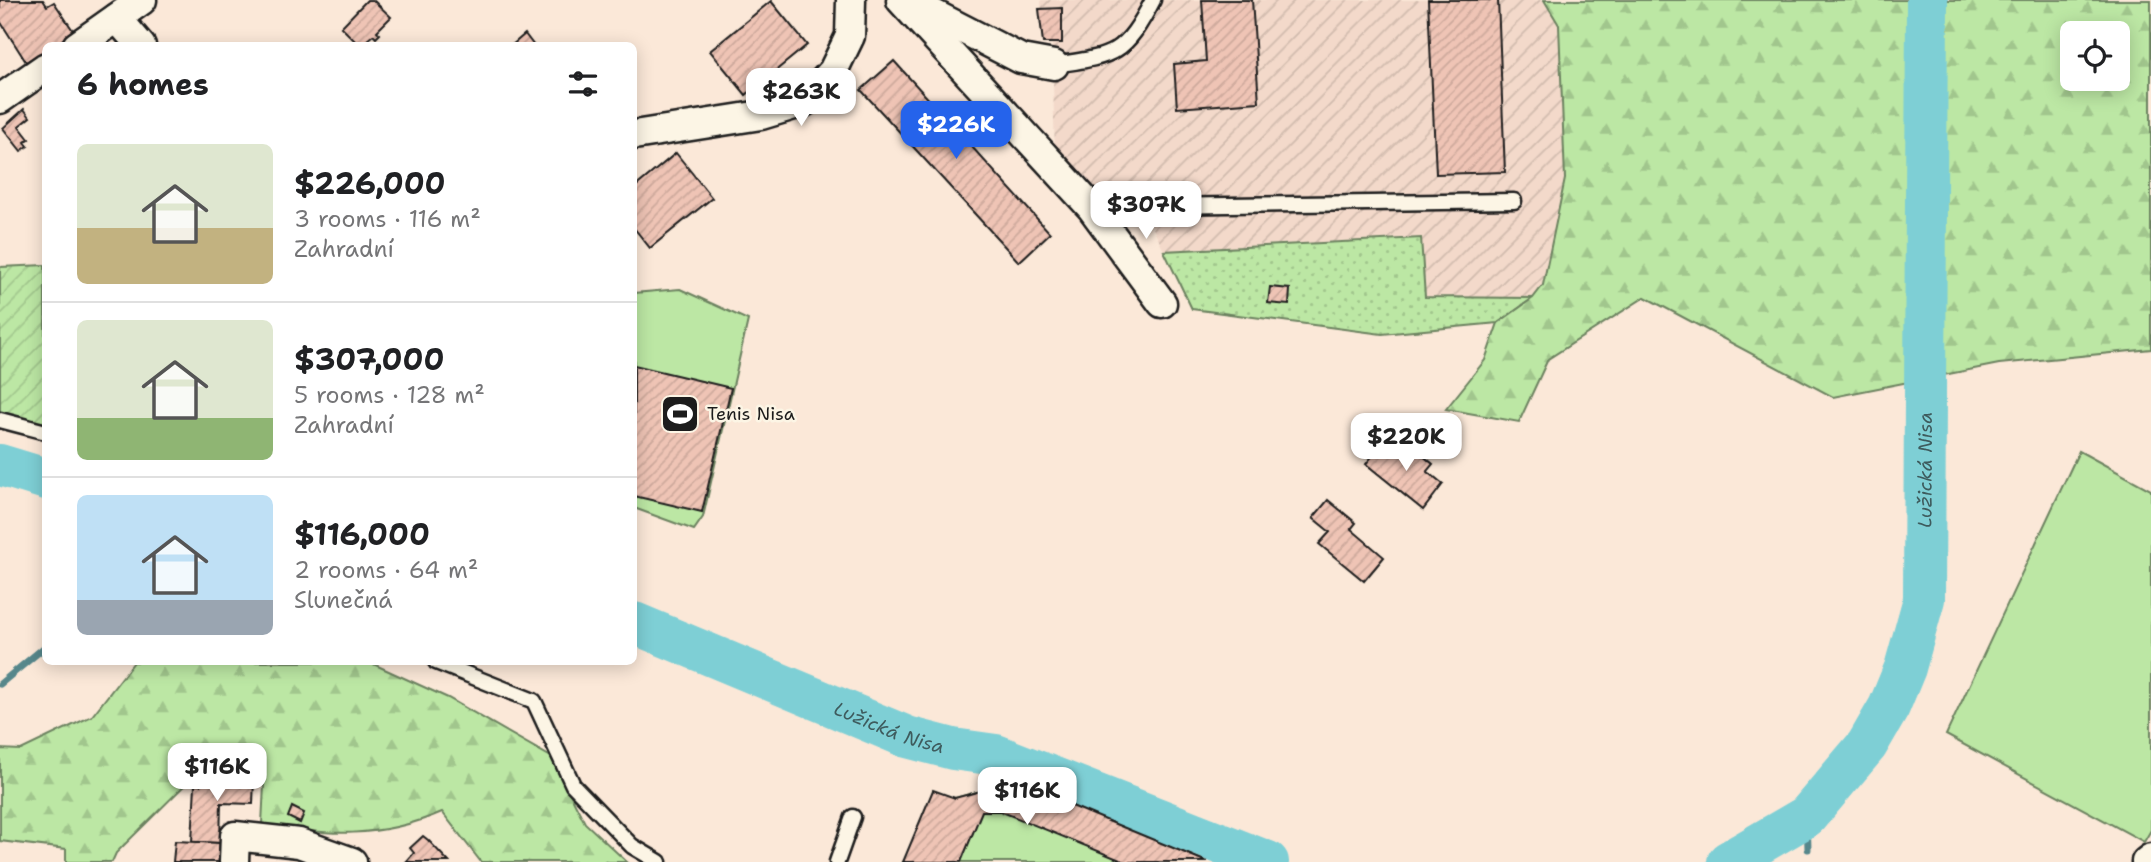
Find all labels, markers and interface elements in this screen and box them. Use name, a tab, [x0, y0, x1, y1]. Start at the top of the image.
map controls	[2060, 21, 2130, 91]
button: locate	[2060, 21, 2130, 91]
text: 6 homes	[77, 64, 209, 105]
icon: filters	[564, 65, 602, 103]
pin: $263K	[752, 68, 850, 128]
text: $263K	[762, 76, 840, 106]
pin: $226K	[907, 102, 1005, 161]
text: $226K	[917, 109, 995, 139]
text: $226,000	[294, 163, 446, 204]
icon: home	[133, 172, 217, 256]
pin: $307K	[1097, 182, 1195, 241]
text: $307K	[1106, 189, 1186, 219]
text: 3 rooms · 116 m²	[294, 204, 481, 234]
text: Zahradní	[294, 234, 394, 264]
text: $307,000	[294, 339, 445, 380]
icon: home	[133, 348, 217, 432]
text: 5 rooms · 128 m²	[294, 380, 485, 410]
sports icon: Tenis Nisa	[659, 393, 701, 435]
place label: Tenis Nisa	[707, 402, 795, 426]
text: Zahradní	[294, 410, 394, 440]
water label: Lužická Nisa	[1912, 412, 1938, 528]
pin: $220K	[1357, 414, 1455, 473]
text: $220K	[1367, 421, 1445, 451]
text: $116,000	[294, 514, 430, 555]
icon: home	[133, 523, 217, 607]
text: 2 rooms · 64 m²	[294, 555, 478, 585]
text: Slunečná	[294, 585, 393, 615]
water label: Lužická Nisa	[830, 696, 947, 759]
pin: $116K	[168, 744, 266, 803]
text: $116K	[184, 751, 250, 781]
pin: $116K	[978, 768, 1076, 827]
text: $116K	[994, 775, 1060, 805]

